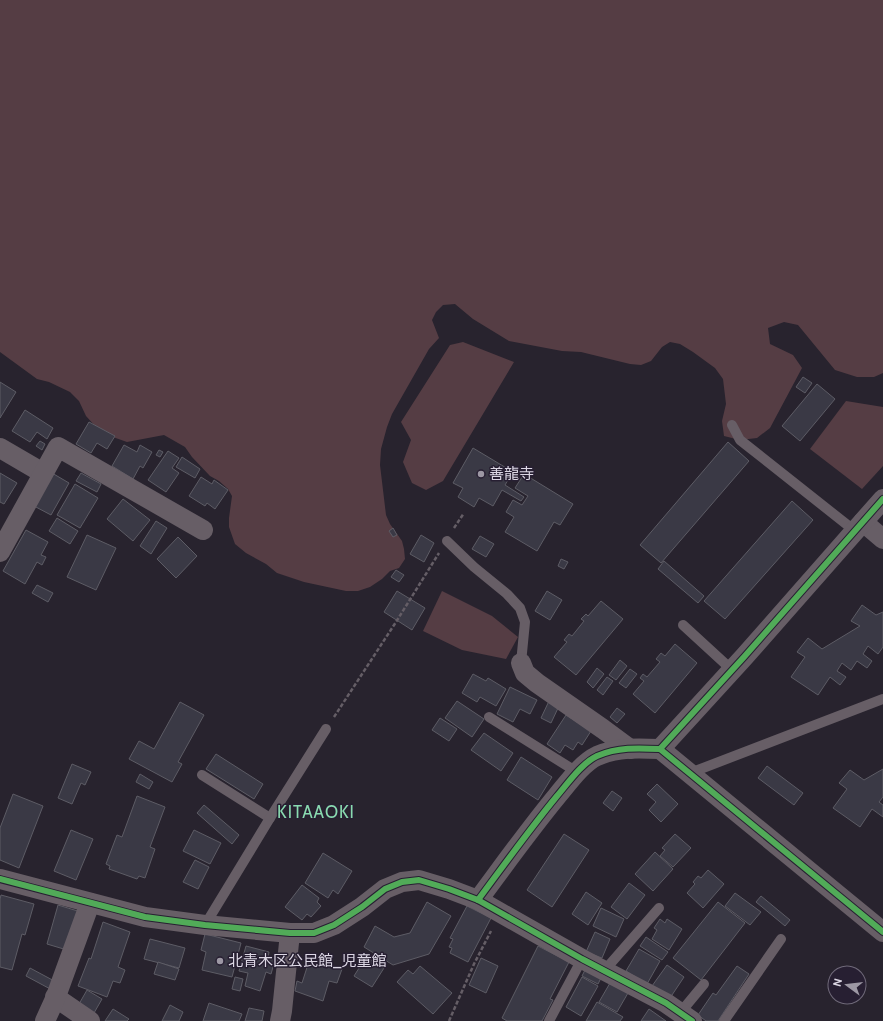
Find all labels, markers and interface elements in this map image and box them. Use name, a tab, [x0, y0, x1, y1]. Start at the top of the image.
place label: 善龍寺	[489, 465, 534, 483]
marker: 善龍寺	[476, 469, 486, 479]
district label: KITAAOKI	[277, 802, 355, 822]
place label: 北青木区公民館_児童館	[228, 952, 387, 970]
marker: 北青木区公民館_児童館	[215, 956, 225, 966]
north arrow	[827, 965, 867, 1005]
text: N	[830, 977, 845, 988]

